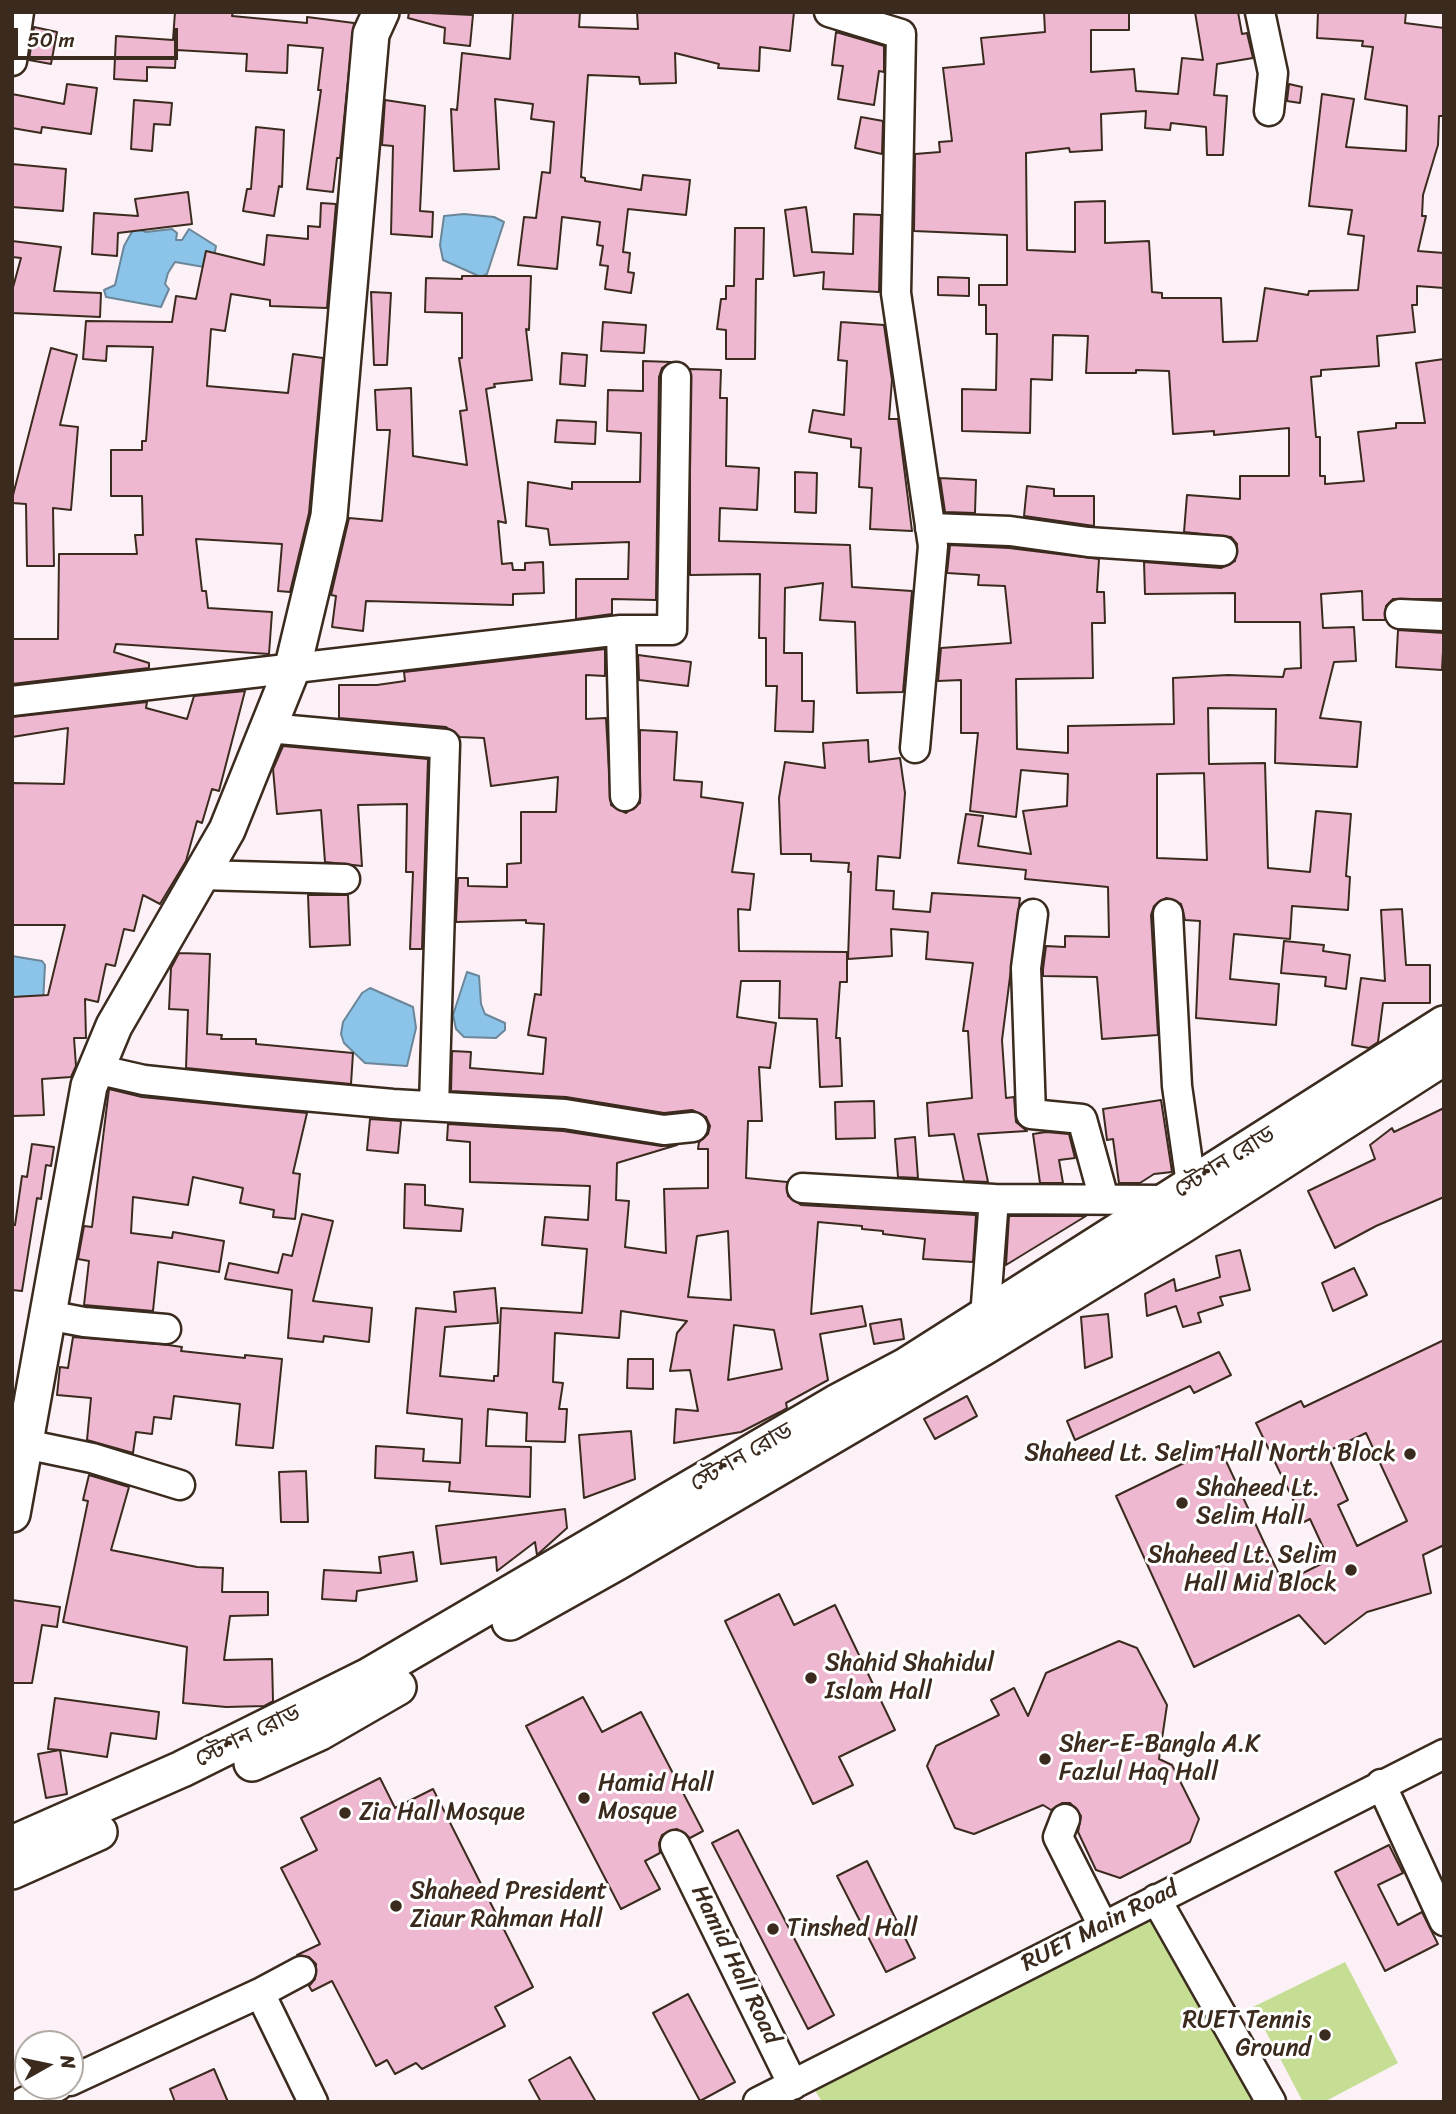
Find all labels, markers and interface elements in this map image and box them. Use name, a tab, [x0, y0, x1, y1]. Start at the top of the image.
scale bar	[18, 14, 182, 58]
text: 50 m	[27, 21, 75, 59]
street label: স্টেশন রোড	[1169, 1121, 1281, 1205]
street label: স্টেশন রোড	[686, 1417, 798, 1499]
place label: Shaheed Lt. Selim Hall North Block	[1025, 1440, 1396, 1468]
marker: Shaheed Lt. Selim Hall North Block	[1402, 1446, 1418, 1462]
place label: Shaheed Lt. Selim Hall	[1196, 1475, 1320, 1531]
marker: Shaheed Lt. Selim Hall	[1174, 1495, 1190, 1511]
place label: Shaheed Lt. Selim Hall Mid Block	[1148, 1542, 1337, 1598]
marker: Shaheed Lt. Selim Hall Mid Block	[1343, 1562, 1359, 1578]
place label: Shahid Shahidul Islam Hall	[825, 1650, 994, 1706]
marker: Shahid Shahidul Islam Hall	[803, 1670, 819, 1686]
street label: স্টেশন রোড	[191, 1699, 305, 1775]
place label: Sher-E-Bangla A.K Fazlul Haq Hall	[1059, 1731, 1259, 1787]
marker: Sher-E-Bangla A.K Fazlul Haq Hall	[1037, 1751, 1053, 1767]
place label: Hamid Hall Mosque	[598, 1770, 714, 1826]
marker: Hamid Hall Mosque	[576, 1790, 592, 1806]
place label: Zia Hall Mosque	[359, 1799, 525, 1827]
marker: Zia Hall Mosque	[337, 1805, 353, 1821]
street label: RUET Main Road	[1017, 1875, 1183, 1979]
place label: Shaheed President Ziaur Rahman Hall	[410, 1878, 607, 1934]
street label: Hamid Hall Road	[684, 1881, 786, 2049]
marker: Shaheed President Ziaur Rahman Hall	[388, 1898, 404, 1914]
place label: Tinshed Hall	[787, 1915, 917, 1943]
marker: Tinshed Hall	[765, 1921, 781, 1937]
place label: RUET Tennis Ground	[1182, 2007, 1311, 2063]
marker: RUET Tennis Ground	[1317, 2027, 1333, 2043]
north arrow	[14, 2030, 84, 2100]
text: N	[51, 2053, 86, 2071]

